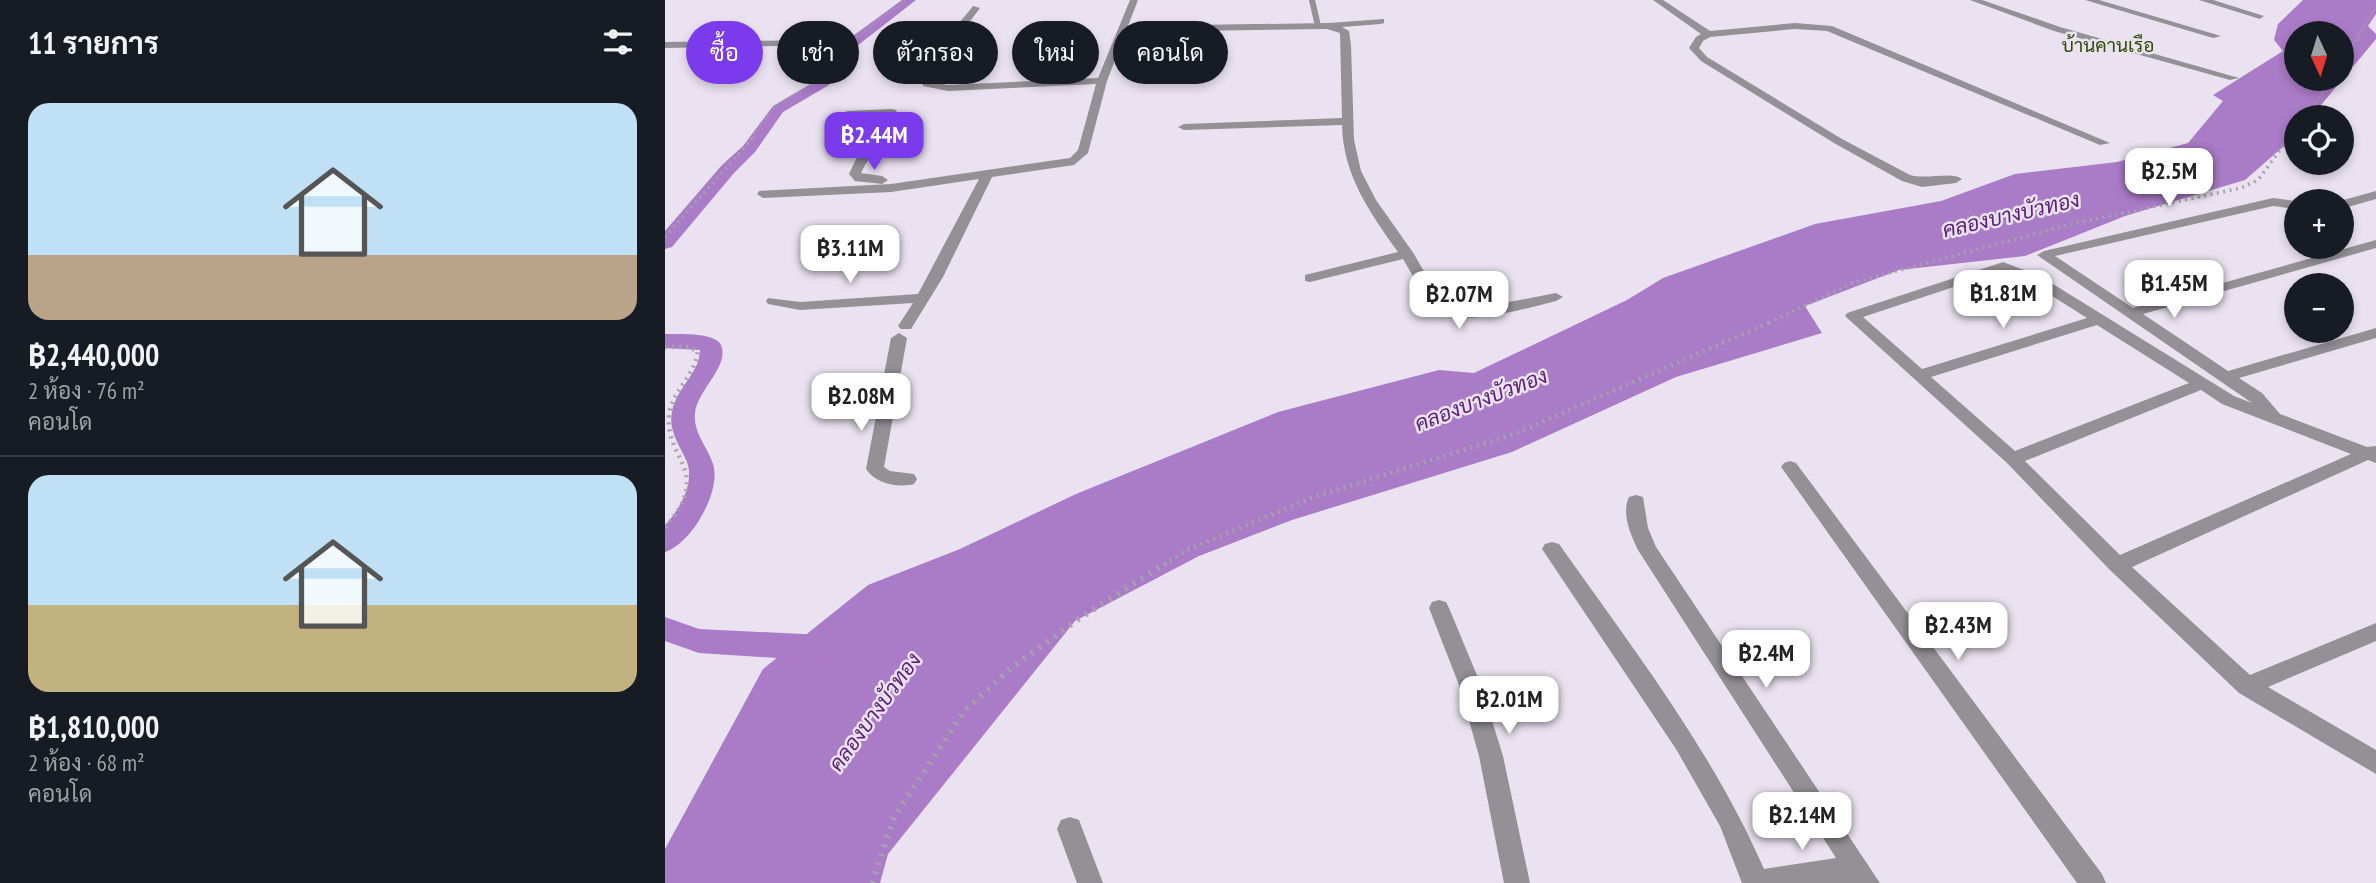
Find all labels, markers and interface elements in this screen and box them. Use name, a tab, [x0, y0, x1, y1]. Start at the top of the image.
chip: ซื้อ	[686, 21, 763, 84]
chip: เช่า	[777, 21, 859, 84]
chip: ตัวกรอง	[873, 21, 998, 84]
chip: ใหม่	[1012, 21, 1099, 84]
chip: คอนโด	[1113, 21, 1228, 84]
north arrow	[2284, 21, 2354, 91]
map controls	[2284, 21, 2354, 343]
text: 11 รายการ	[28, 23, 159, 62]
icon: filters	[599, 23, 637, 61]
district label: บ้านคานเรือ	[2062, 33, 2154, 57]
button: locate	[2284, 105, 2354, 175]
pin: ฿2.44M	[817, 113, 931, 172]
text: ฿2.44M	[841, 120, 908, 149]
pin: ฿2.5M	[2120, 148, 2218, 208]
icon: home	[270, 149, 396, 275]
text: ฿2.5M	[2141, 156, 2197, 185]
water label: คลองบางบัวทอง	[1940, 186, 2082, 243]
button: +	[2284, 189, 2354, 259]
pin: ฿3.11M	[793, 226, 907, 285]
text: ฿3.11M	[817, 233, 884, 262]
pin: ฿1.45M	[2117, 260, 2231, 320]
text: ฿1.45M	[2141, 268, 2208, 297]
pin: ฿1.81M	[1946, 270, 2060, 330]
pin: ฿2.07M	[1402, 272, 1516, 331]
button: −	[2284, 273, 2354, 343]
text: ฿1.81M	[1970, 278, 2037, 307]
text: ฿2.07M	[1426, 279, 1493, 308]
text: ฿2,440,000	[28, 335, 159, 374]
water label: คลองบางบัวทอง	[1411, 362, 1551, 437]
pin: ฿2.08M	[804, 374, 918, 433]
text: 2 ห้อง · 76 m²	[28, 376, 145, 405]
text: ฿2.08M	[828, 381, 895, 410]
text: คอนโด	[28, 407, 92, 436]
icon: home	[270, 521, 396, 647]
pin: ฿2.43M	[1901, 602, 2015, 662]
text: ฿2.43M	[1925, 610, 1992, 639]
pin: ฿2.4M	[1717, 630, 1815, 690]
text: ฿2.4M	[1738, 638, 1794, 667]
water label: คลองบางบัวทอง	[823, 647, 927, 776]
pin: ฿2.01M	[1452, 676, 1566, 736]
text: ฿2.01M	[1476, 684, 1543, 713]
text: ฿1,810,000	[28, 707, 159, 746]
text: 2 ห้อง · 68 m²	[28, 748, 145, 777]
text: คอนโด	[28, 779, 92, 808]
pin: ฿2.14M	[1745, 792, 1859, 852]
text: ฿2.14M	[1769, 800, 1836, 829]

